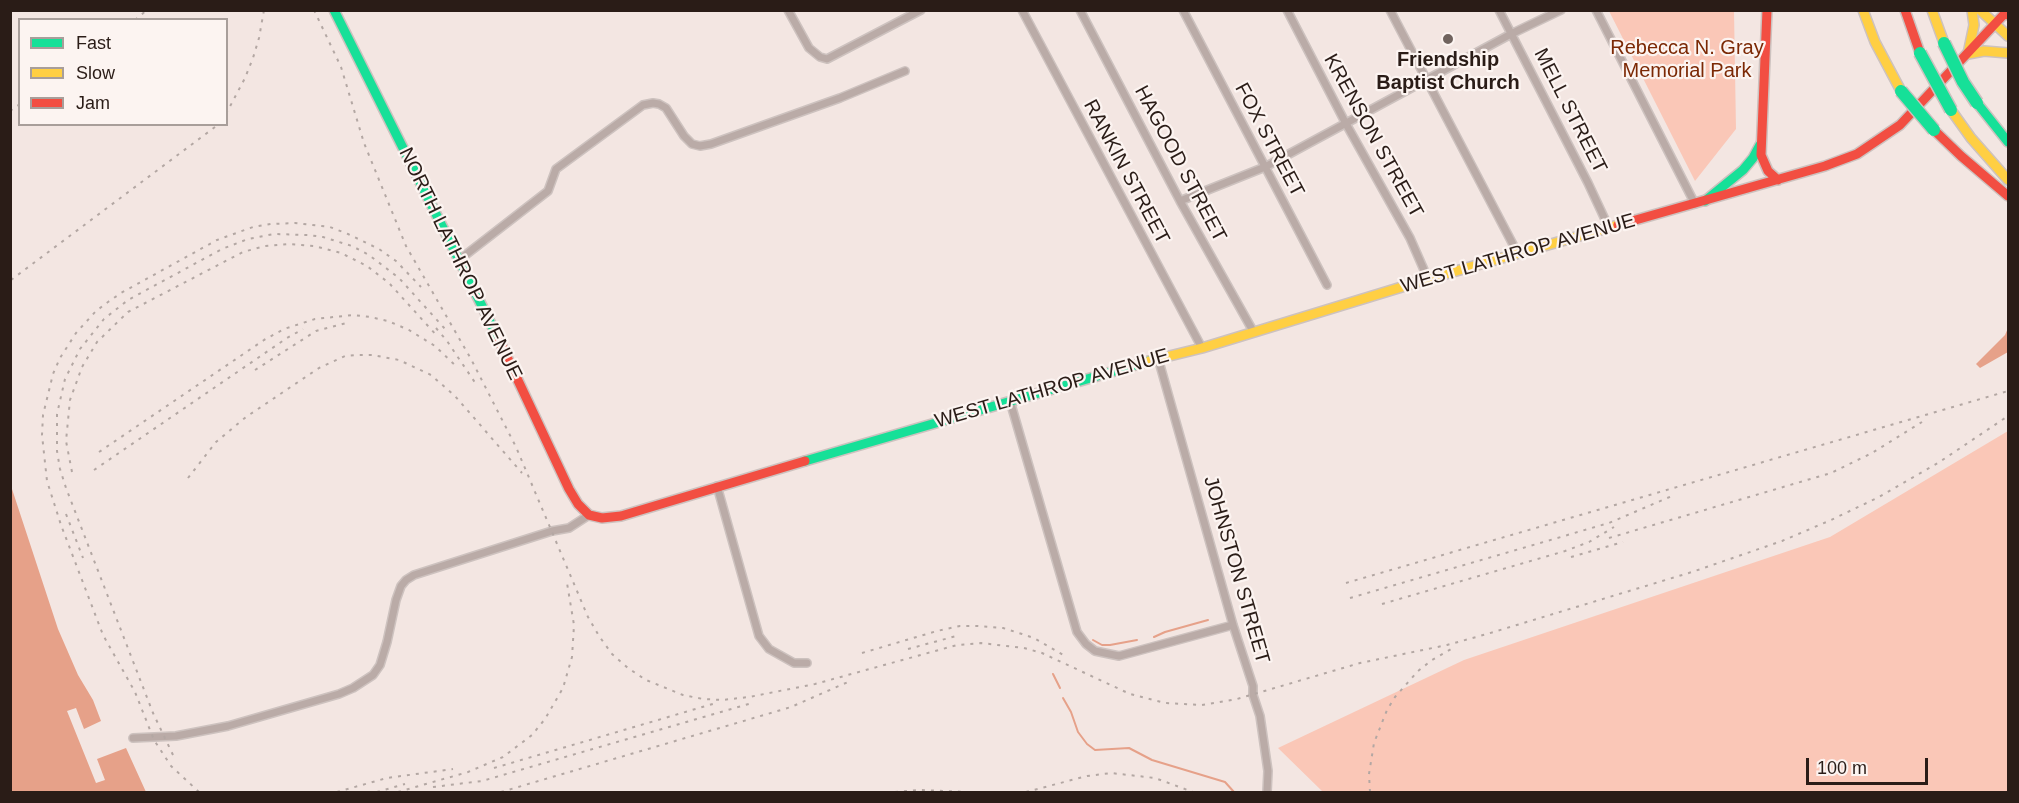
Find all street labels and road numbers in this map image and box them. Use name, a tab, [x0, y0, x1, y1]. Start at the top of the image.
street label: MELL STREET	[1528, 45, 1612, 177]
street label: KRENSON STREET	[1318, 50, 1428, 222]
street label: FOX STREET	[1229, 79, 1309, 201]
street label: HAGOOD STREET	[1129, 82, 1231, 246]
street label: RANKIN STREET	[1078, 96, 1174, 248]
street label: NORTH LATHROP AVENUE	[393, 144, 527, 384]
street label: WEST LATHROP AVENUE	[1398, 209, 1638, 299]
street label: WEST LATHROP AVENUE	[932, 344, 1172, 434]
street label: JOHNSTON STREET	[1198, 473, 1274, 667]

